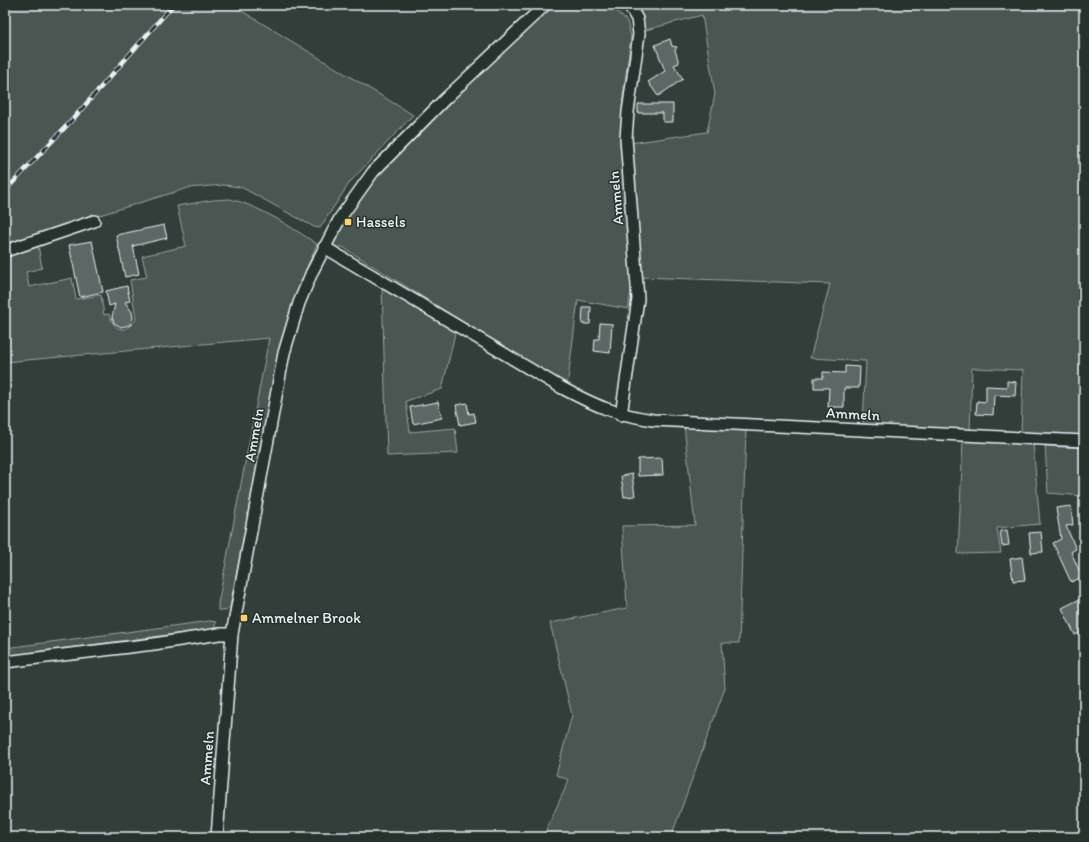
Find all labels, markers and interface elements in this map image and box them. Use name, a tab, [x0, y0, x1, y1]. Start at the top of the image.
street label: Ammeln	[605, 170, 627, 226]
place label: Hassels	[356, 213, 406, 231]
marker: Hassels	[343, 217, 353, 227]
street label: Ammeln	[825, 404, 881, 424]
street label: Ammeln	[240, 406, 268, 463]
place label: Ammelner Brook	[252, 609, 361, 627]
marker: Ammelner Brook	[239, 613, 249, 623]
street label: Ammeln	[196, 730, 218, 786]

